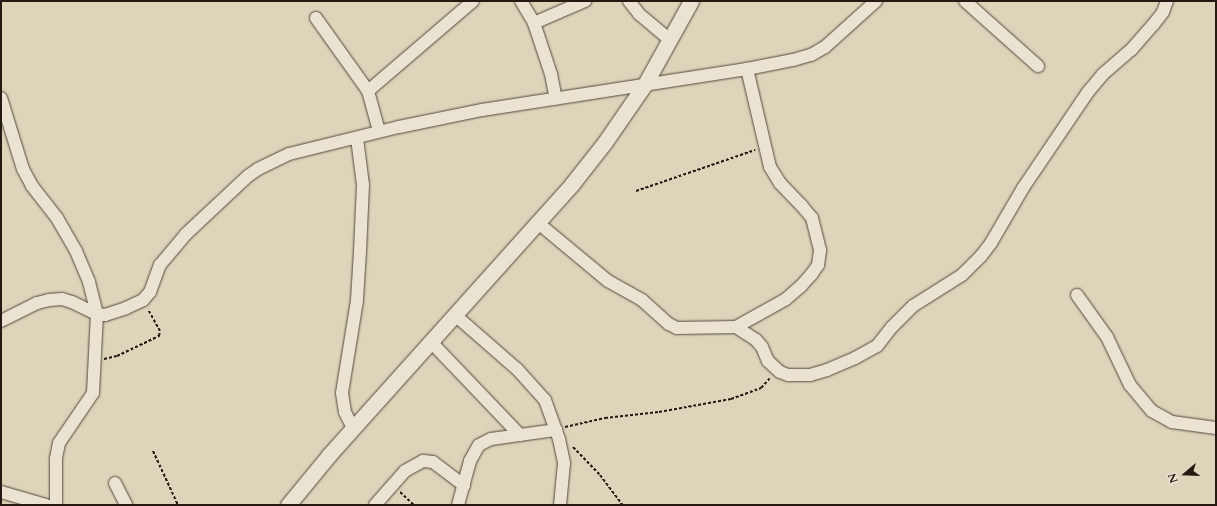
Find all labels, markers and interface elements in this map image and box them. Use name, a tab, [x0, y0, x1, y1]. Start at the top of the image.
north arrow	[1165, 454, 1205, 494]
text: N	[1165, 471, 1182, 485]

